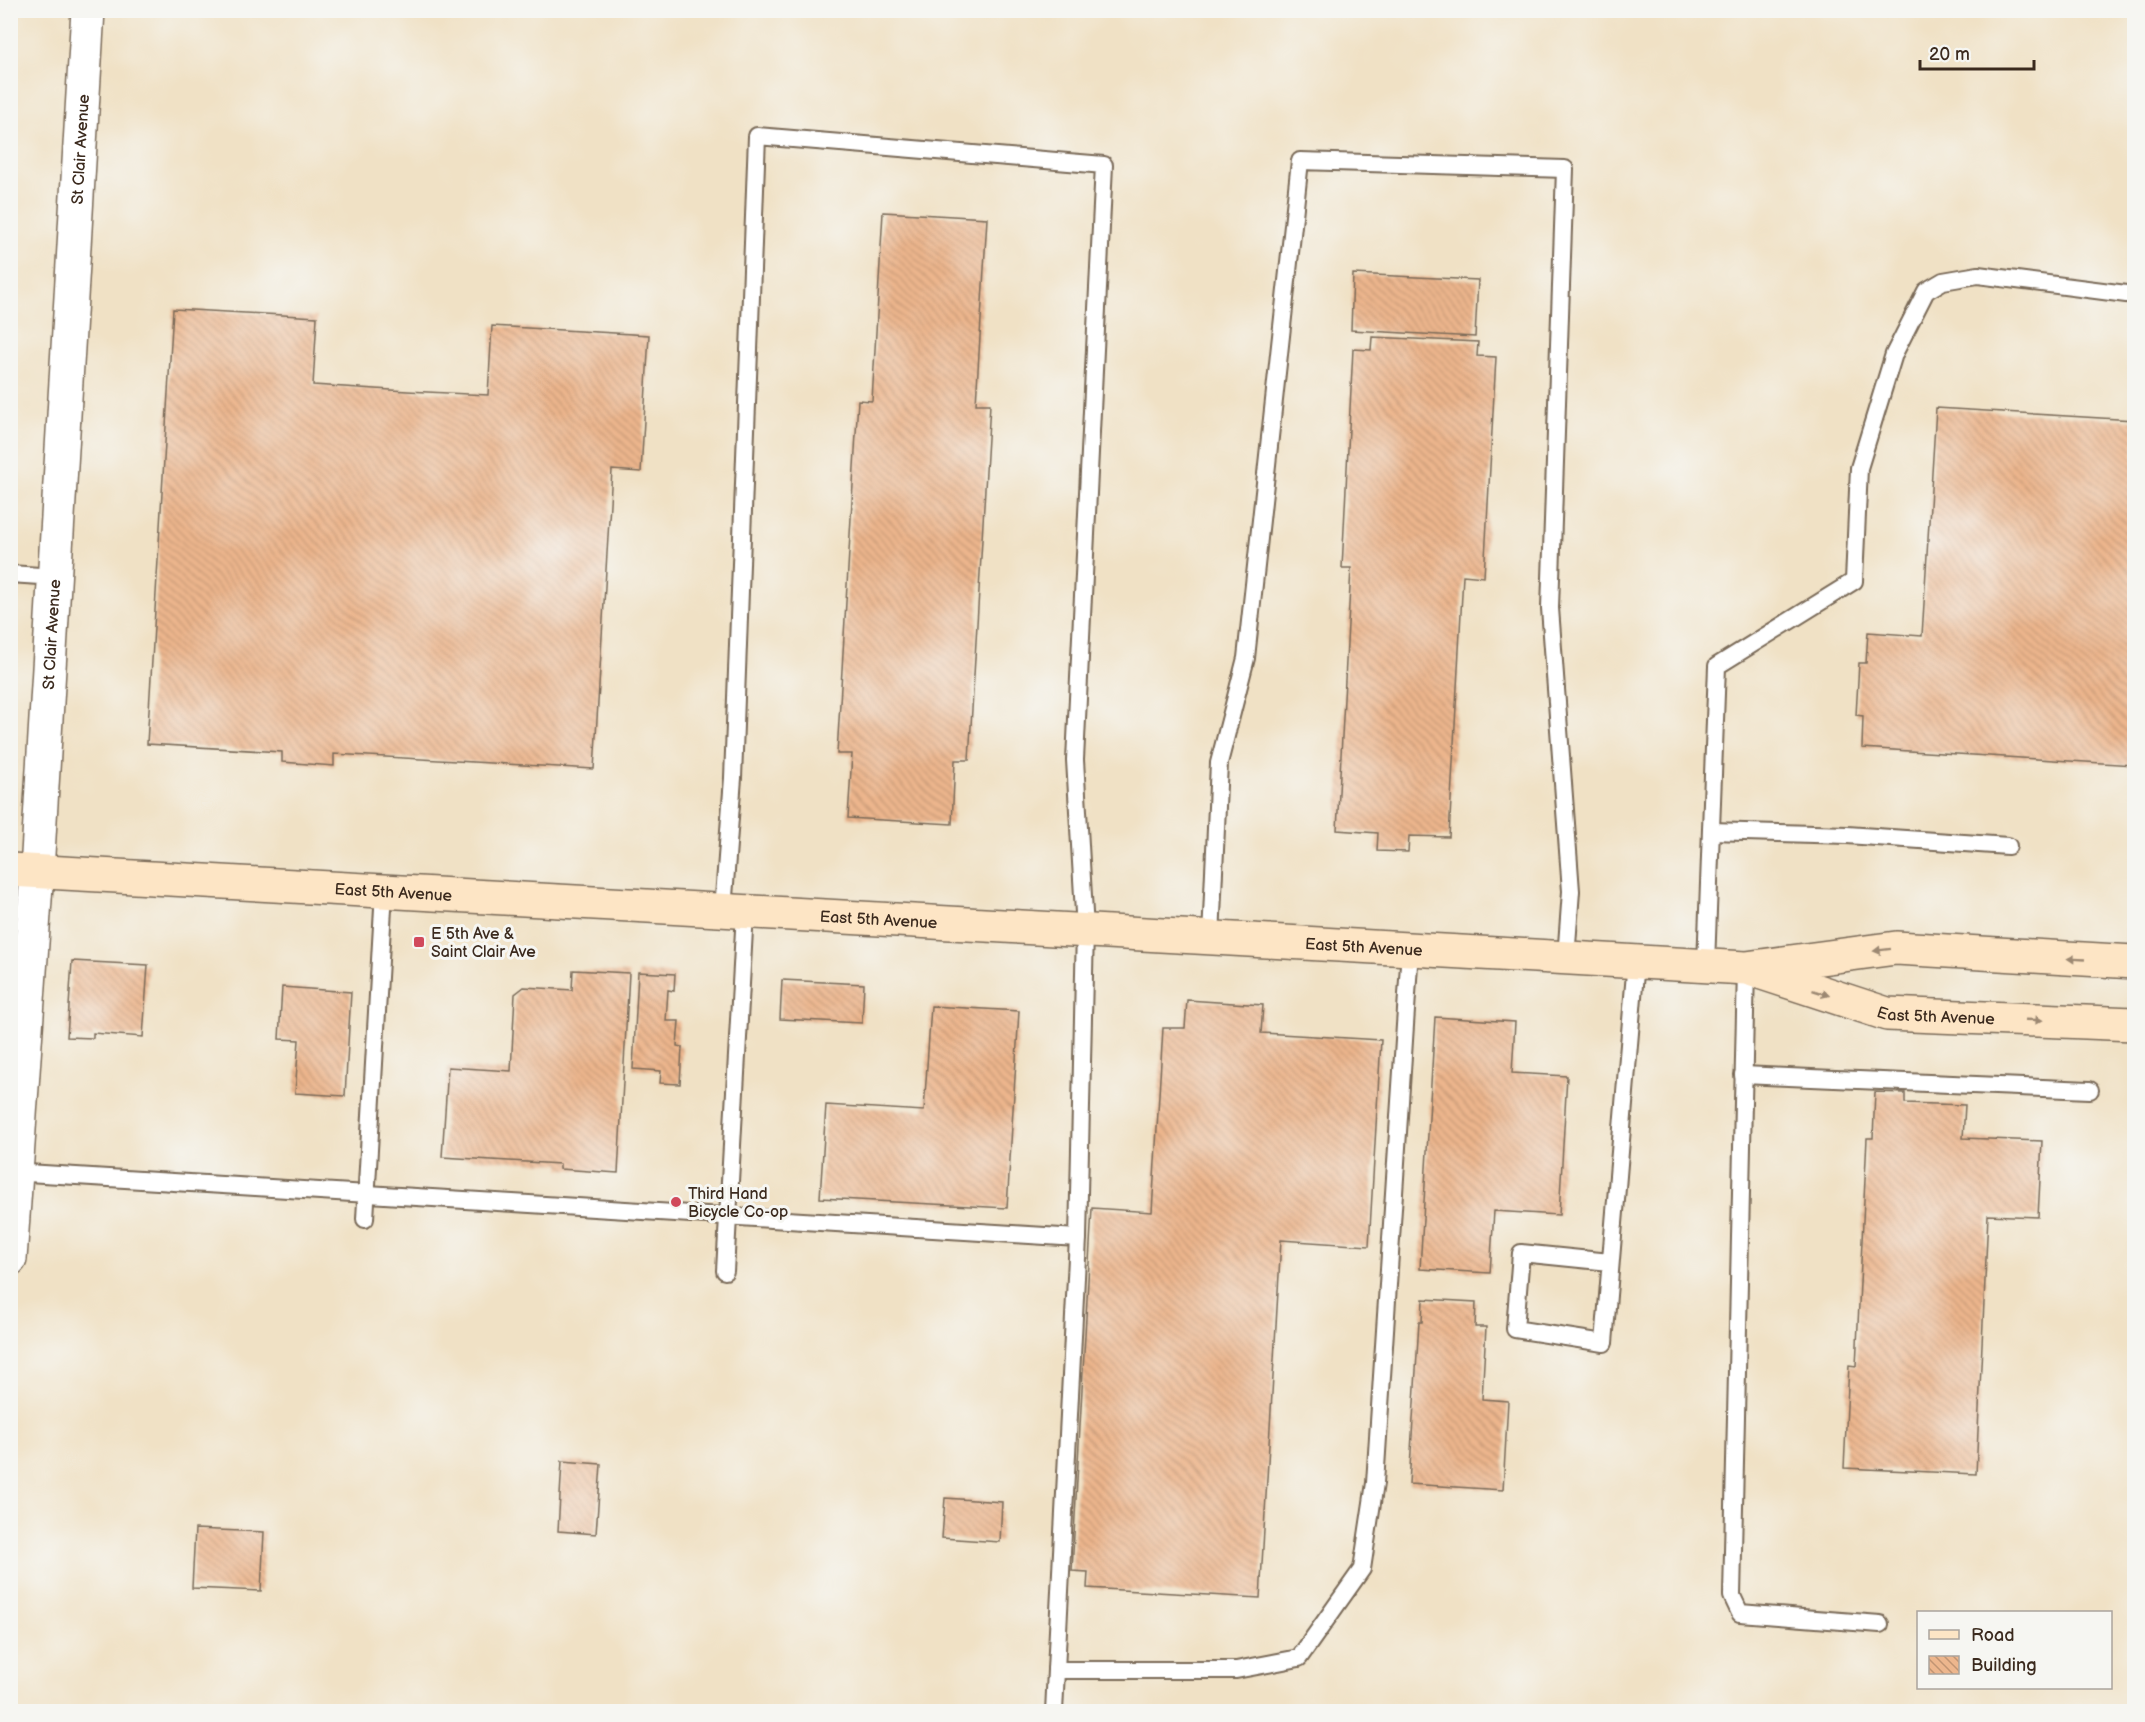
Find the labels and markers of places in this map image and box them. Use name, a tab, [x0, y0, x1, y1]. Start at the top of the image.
place label: E 5th Ave & Saint Clair Ave	[431, 925, 536, 962]
marker: E 5th Ave & Saint Clair Ave	[412, 935, 426, 949]
place label: Third Hand Bicycle Co-op	[688, 1185, 788, 1222]
marker: Third Hand Bicycle Co-op	[669, 1195, 683, 1209]

